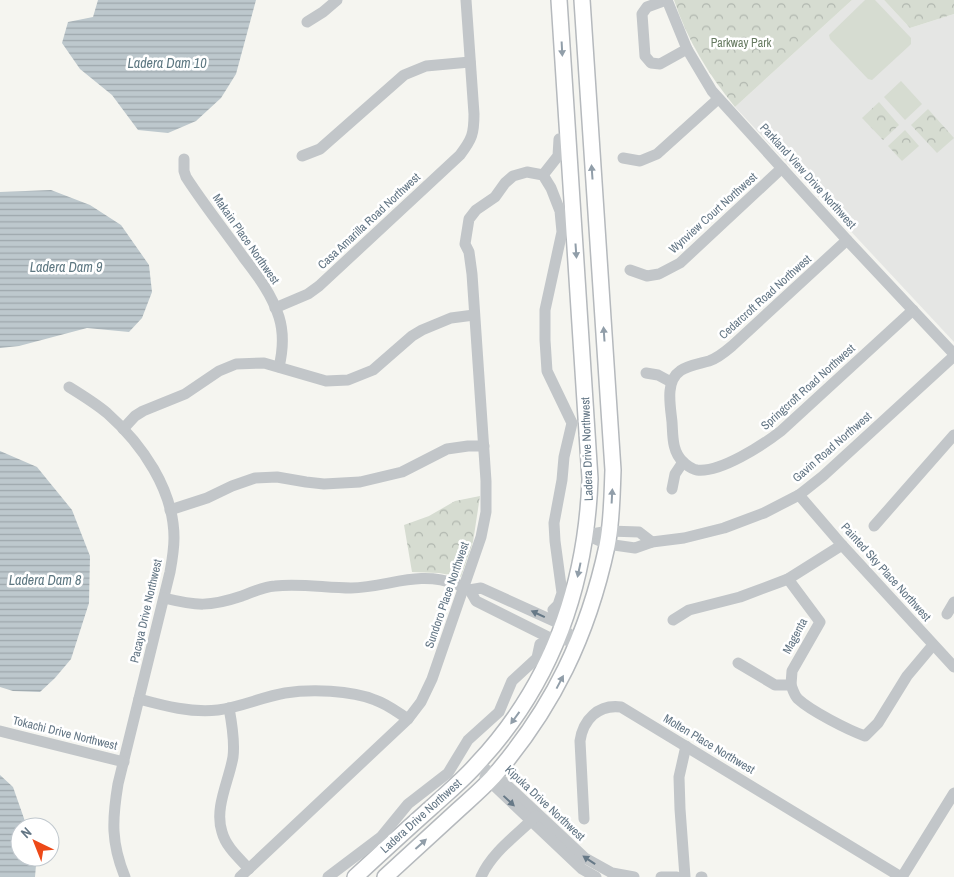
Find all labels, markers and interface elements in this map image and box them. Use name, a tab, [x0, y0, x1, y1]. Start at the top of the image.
park label: Parkway Park	[711, 35, 771, 51]
one-way arrow	[558, 41, 566, 57]
water label: Ladera Dam 10	[127, 54, 207, 72]
street label: Parkland View Drive Northwest	[756, 120, 860, 232]
one-way arrow	[588, 163, 596, 179]
street label: Casa Amarilla Road Northwest	[314, 169, 424, 273]
street label: Wynview Court Northwest	[665, 169, 761, 257]
street label: Makain Place Northwest	[209, 191, 283, 287]
one-way arrow	[572, 243, 580, 259]
street label: Cedarcroft Road Northwest	[715, 251, 815, 343]
water label: Ladera Dam 9	[30, 258, 103, 276]
one-way arrow	[599, 326, 607, 342]
street label: Springcroft Road Northwest	[758, 340, 859, 434]
street label: Ladera Drive Northwest	[577, 397, 597, 501]
street label: Gavin Road Northwest	[789, 408, 875, 486]
one-way arrow	[608, 488, 616, 504]
street label: Painted Sky Place Northwest	[837, 519, 935, 625]
street label: Sundoro Place Northwest	[421, 539, 473, 650]
street label: Pacaya Drive Northwest	[126, 557, 166, 664]
one-way arrow	[575, 562, 583, 577]
water label: Ladera Dam 8	[9, 571, 82, 589]
one-way arrow	[531, 610, 546, 619]
street label: Magenta	[779, 615, 811, 657]
one-way arrow	[556, 675, 564, 689]
street label: Molten Place Northwest	[660, 710, 758, 778]
one-way arrow	[510, 711, 520, 725]
street label: Tokachi Drive Northwest	[11, 712, 119, 754]
street label: Kipuka Drive Northwest	[502, 762, 589, 844]
street label: Ladera Drive Northwest	[377, 775, 465, 857]
one-way arrow	[503, 795, 515, 807]
north arrow	[10, 817, 60, 867]
text: N	[17, 823, 35, 842]
one-way arrow	[415, 838, 427, 850]
one-way arrow	[583, 855, 596, 865]

